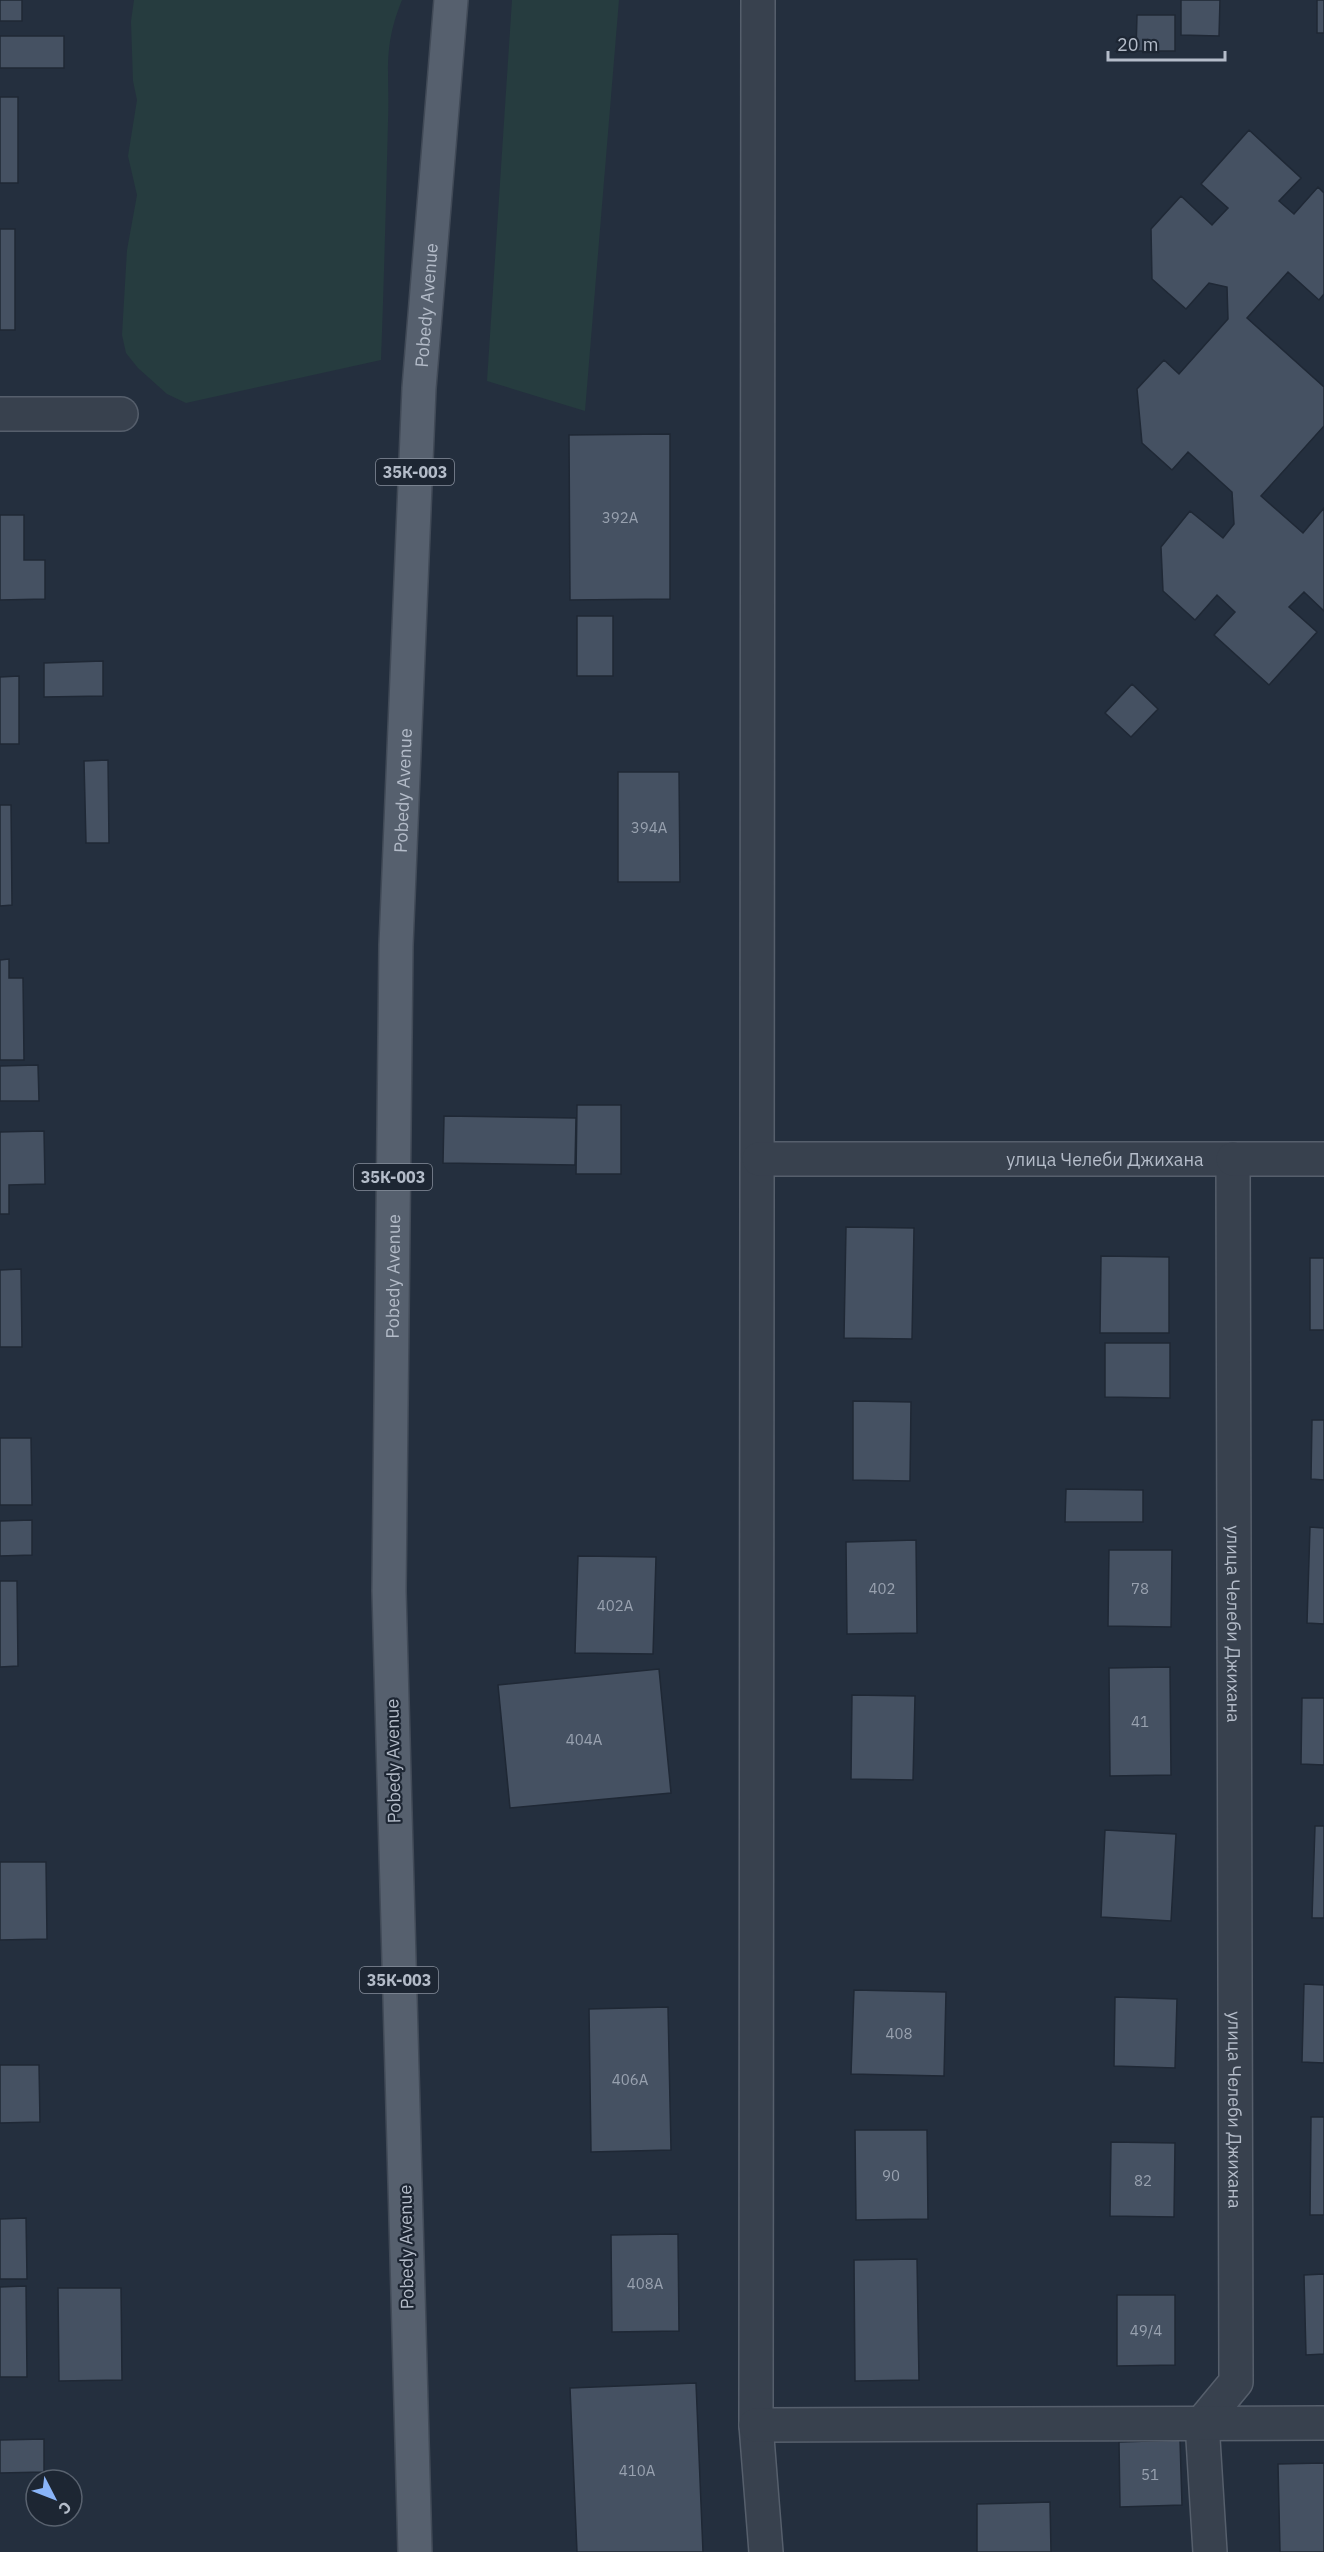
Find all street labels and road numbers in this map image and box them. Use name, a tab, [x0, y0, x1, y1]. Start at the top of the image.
street label: Pobedy Avenue	[409, 242, 442, 368]
road number: 35К-003	[376, 459, 454, 485]
street label: Pobedy Avenue	[388, 728, 416, 853]
street label: улица Челеби Джихана	[1006, 1148, 1204, 1171]
road number: 35К-003	[354, 1164, 432, 1190]
street label: Pobedy Avenue	[380, 1214, 405, 1339]
street label: улица Челеби Джихана	[1222, 1525, 1246, 1723]
street label: Pobedy Avenue	[380, 1698, 406, 1824]
road number: 35К-003	[360, 1967, 438, 1993]
street label: улица Челеби Джихана	[1224, 2011, 1247, 2209]
street label: Pobedy Avenue	[393, 2184, 419, 2310]

